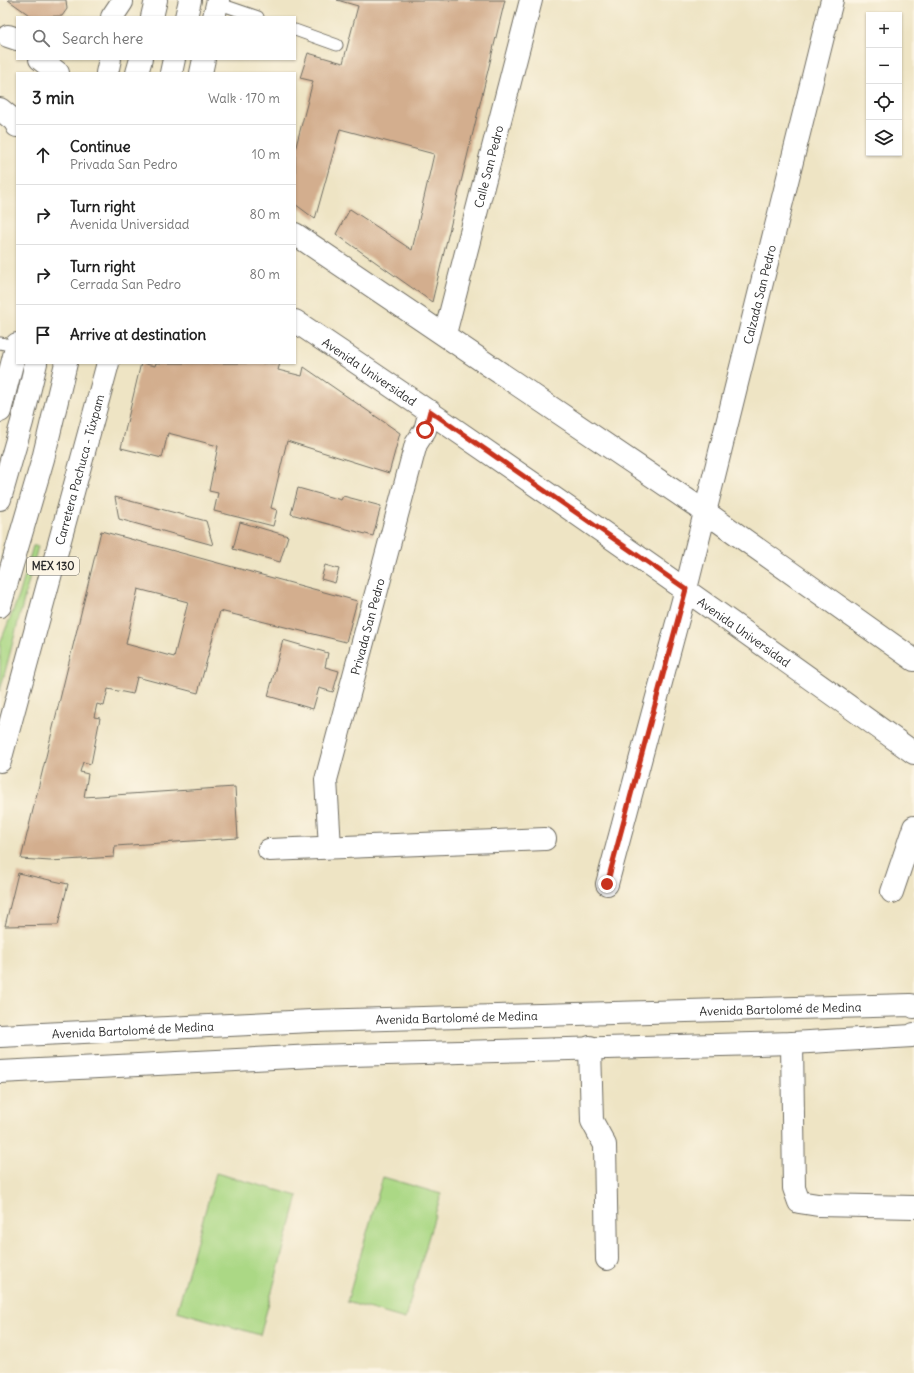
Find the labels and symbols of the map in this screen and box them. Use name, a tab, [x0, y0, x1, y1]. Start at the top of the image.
street label: Calle San Pedro	[470, 123, 506, 209]
street label: Calzada San Pedro	[740, 243, 779, 346]
street label: Avenida Universidad	[320, 334, 420, 409]
street label: Carretera Pachuca - Túxpam	[51, 392, 107, 547]
route start	[416, 421, 434, 439]
road number: MEX 130	[27, 557, 79, 575]
street label: Privada San Pedro	[347, 576, 387, 676]
street label: Avenida Universidad	[695, 593, 793, 670]
route end	[598, 875, 616, 893]
street label: Avenida Bartolomé de Medina	[699, 999, 862, 1018]
street label: Avenida Bartolomé de Medina	[375, 1007, 538, 1027]
street label: Avenida Bartolomé de Medina	[52, 1018, 214, 1041]

